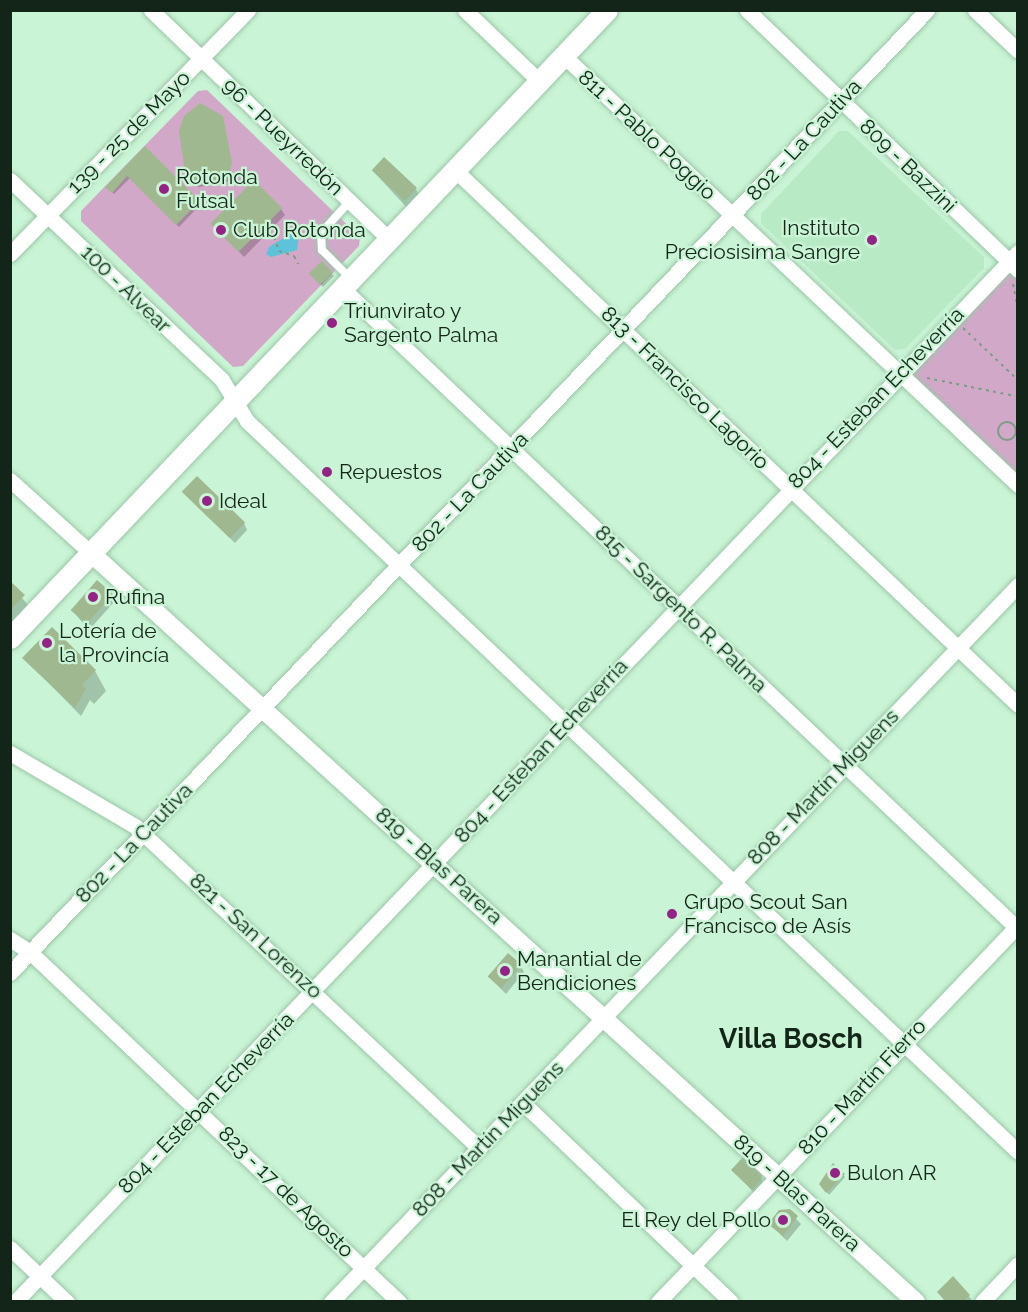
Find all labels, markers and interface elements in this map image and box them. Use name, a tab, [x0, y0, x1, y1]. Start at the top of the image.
street label: 139 - 25 de Mayo	[62, 65, 196, 199]
street label: 811 - Pablo Poggio	[573, 65, 721, 205]
street label: 96 - Pueyrredón	[217, 73, 349, 201]
street label: 802 - La Cautiva	[741, 74, 867, 206]
street label: 809 - Bazzini	[854, 114, 962, 218]
place label: Rotonda Futsal	[176, 164, 258, 214]
marker: Rotonda Futsal	[157, 182, 171, 196]
place label: Instituto Preciosisima Sangre	[665, 215, 860, 265]
place label: Club Rotonda	[233, 217, 366, 243]
marker: Club Rotonda	[214, 223, 228, 237]
marker: Instituto Preciosisima Sangre	[865, 233, 879, 247]
street label: 100 - Alvear	[76, 240, 176, 338]
place label: Triunvirato y Sargento Palma	[344, 298, 498, 348]
street label: 813 - Francisco Lagorio	[596, 301, 774, 475]
street label: 804 - Esteban Echeverría	[783, 302, 969, 494]
marker: Triunvirato y Sargento Palma	[325, 316, 339, 330]
street label: 802 - La Cautiva	[406, 427, 534, 557]
place label: Repuestos	[339, 459, 442, 485]
marker: Repuestos	[320, 465, 334, 479]
place label: Ideal	[219, 488, 267, 514]
marker: Ideal	[200, 494, 214, 508]
street label: 815 - Sargento R. Palma	[590, 520, 772, 698]
place label: Rufina	[105, 584, 165, 610]
marker: Rufina	[86, 590, 100, 604]
place label: Lotería de la Provincía	[59, 618, 169, 668]
marker: Lotería de la Provincía	[40, 636, 54, 650]
street label: 804 - Esteban Echeverría	[449, 654, 633, 848]
street label: 808 - Martín Miguens	[742, 704, 904, 870]
street label: 802 - La Cautiva	[70, 778, 198, 908]
street label: 819 - Blas Parera	[370, 802, 508, 930]
street label: 821 - San Lorenzo	[184, 868, 328, 1004]
place label: Grupo Scout San Francisco de Asís	[684, 889, 852, 939]
marker: Grupo Scout San Francisco de Asís	[665, 907, 679, 921]
place label: Manantial de Bendiciones	[517, 946, 642, 996]
marker: Manantial de Bendiciones	[498, 964, 512, 978]
street label: 804 - Esteban Echeverría	[113, 1007, 299, 1199]
street label: 810 - Martín Fierro	[793, 1014, 931, 1160]
district label: Villa Bosch	[719, 1023, 863, 1055]
street label: 808 - Martín Miguens	[407, 1056, 569, 1222]
street label: 823 - 17 de Agosto	[213, 1121, 359, 1263]
street label: 819 - Blas Parera	[728, 1129, 866, 1257]
place label: Bulon AR	[847, 1160, 937, 1186]
marker: Bulon AR	[828, 1166, 842, 1180]
place label: El Rey del Pollo	[619, 1207, 771, 1233]
marker: El Rey del Pollo	[776, 1213, 790, 1227]

